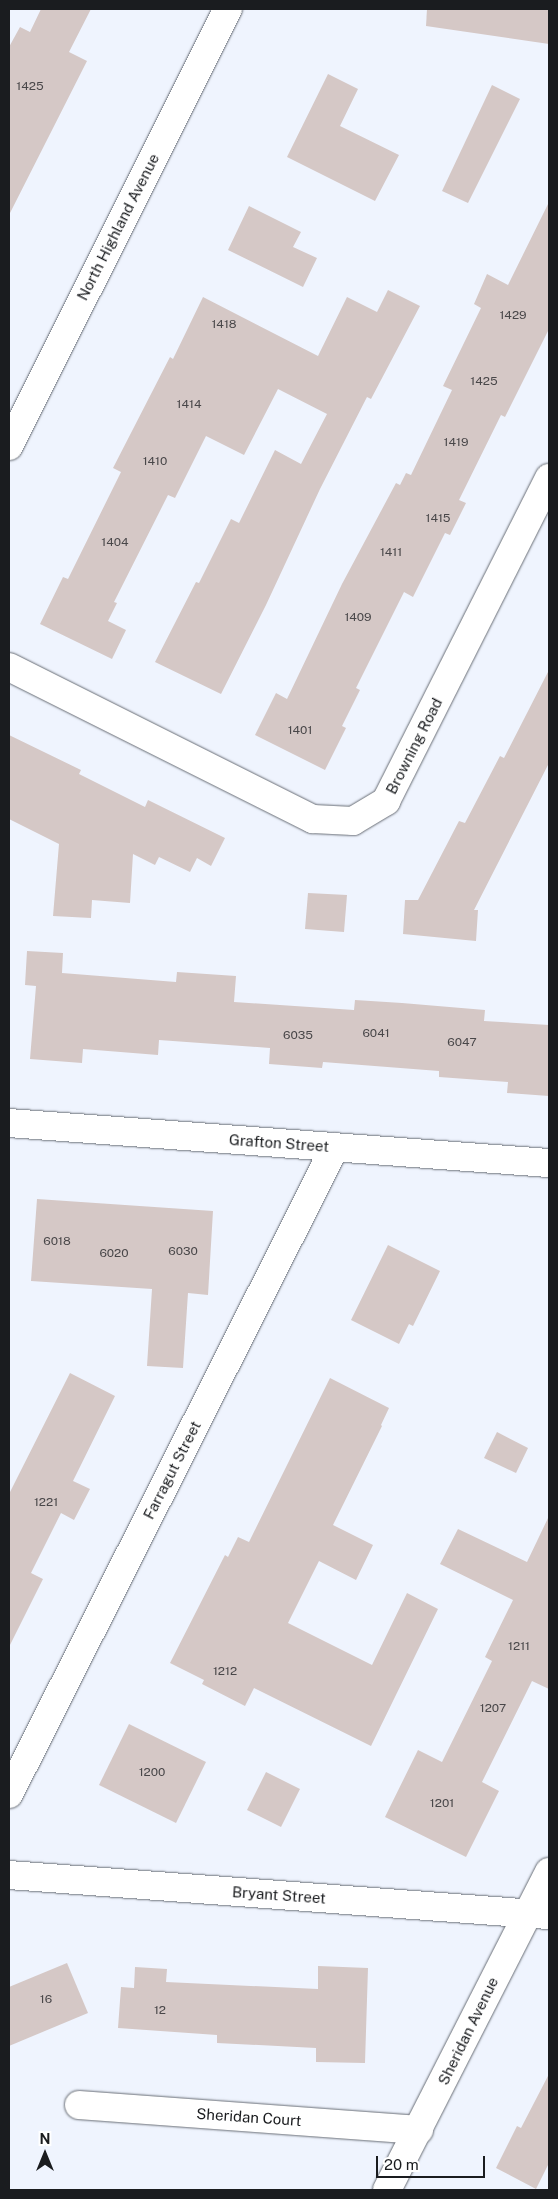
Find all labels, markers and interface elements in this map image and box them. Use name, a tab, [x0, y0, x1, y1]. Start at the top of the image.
house number: 1425	[16, 80, 44, 94]
street label: North Highland Avenue	[73, 151, 163, 303]
house number: 1429	[499, 309, 527, 323]
house number: 1418	[211, 318, 237, 332]
house number: 1425	[470, 375, 498, 389]
house number: 1414	[177, 398, 201, 412]
house number: 1419	[444, 436, 468, 450]
house number: 1410	[143, 455, 167, 469]
house number: 1415	[426, 512, 450, 526]
house number: 1404	[101, 536, 129, 550]
house number: 1411	[380, 546, 402, 560]
house number: 1409	[344, 611, 372, 625]
street label: Browning Road	[382, 695, 446, 797]
house number: 1401	[288, 724, 312, 738]
house number: 6041	[362, 1027, 390, 1041]
house number: 6035	[283, 1029, 313, 1043]
house number: 6047	[447, 1036, 477, 1050]
street label: Grafton Street	[228, 1131, 330, 1155]
house number: 6018	[43, 1235, 71, 1249]
house number: 6030	[168, 1245, 198, 1259]
house number: 6020	[99, 1247, 129, 1261]
street label: Farragut Street	[139, 1418, 205, 1522]
house number: 1221	[34, 1496, 58, 1510]
house number: 1211	[508, 1640, 530, 1654]
house number: 1212	[213, 1665, 237, 1679]
house number: 1207	[480, 1702, 506, 1716]
house number: 1200	[139, 1766, 165, 1780]
house number: 1201	[430, 1797, 454, 1811]
street label: Bryant Street	[232, 1883, 326, 1907]
street label: Sheridan Avenue	[434, 1974, 502, 2088]
house number: 16	[40, 1993, 52, 2007]
house number: 12	[154, 2004, 166, 2018]
street label: Sheridan Court	[196, 2104, 302, 2130]
north arrow	[20, 2129, 70, 2179]
text: N	[40, 2131, 50, 2147]
scale bar	[378, 2146, 487, 2178]
text: 20 m	[384, 2156, 419, 2173]

